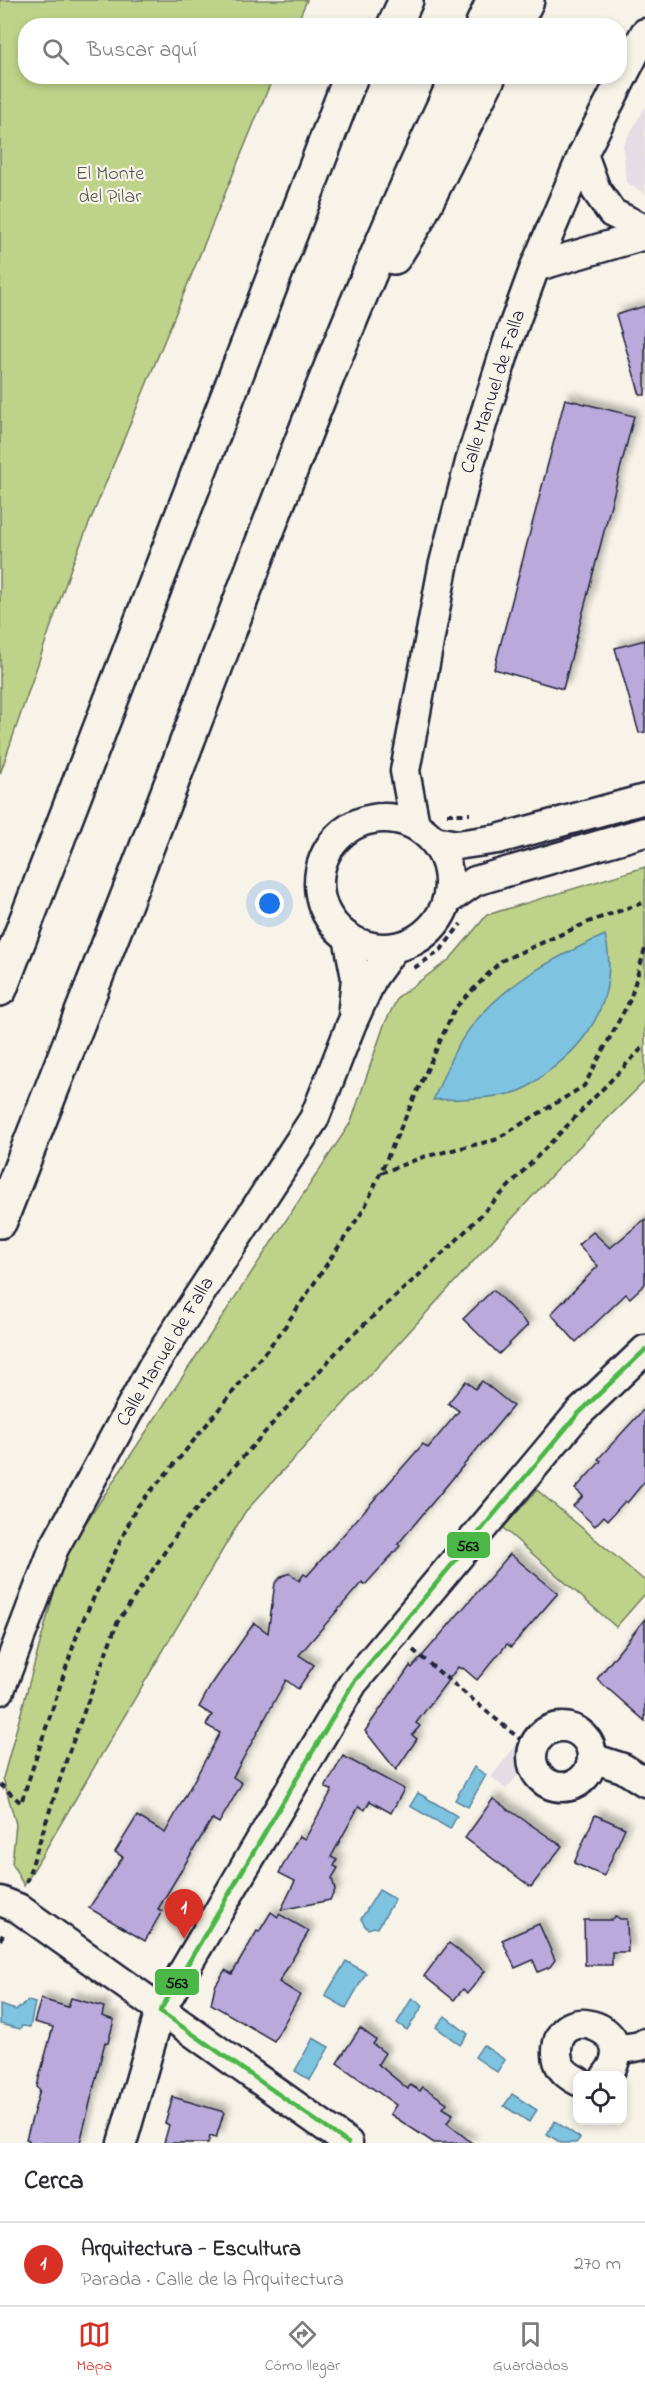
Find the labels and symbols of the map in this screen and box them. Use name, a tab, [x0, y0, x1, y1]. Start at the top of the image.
park label: El Monte del Pilar	[76, 160, 144, 212]
street label: Calle Manuel de Falla	[454, 306, 534, 478]
your location	[255, 889, 284, 918]
street label: Calle Manuel de Falla	[110, 1271, 222, 1433]
line badge: 563	[446, 1531, 491, 1559]
text: 563	[457, 1535, 480, 1559]
pin: 1	[164, 1890, 204, 1939]
line badge: 563	[154, 1968, 200, 1996]
text: 563	[166, 1972, 189, 1996]

